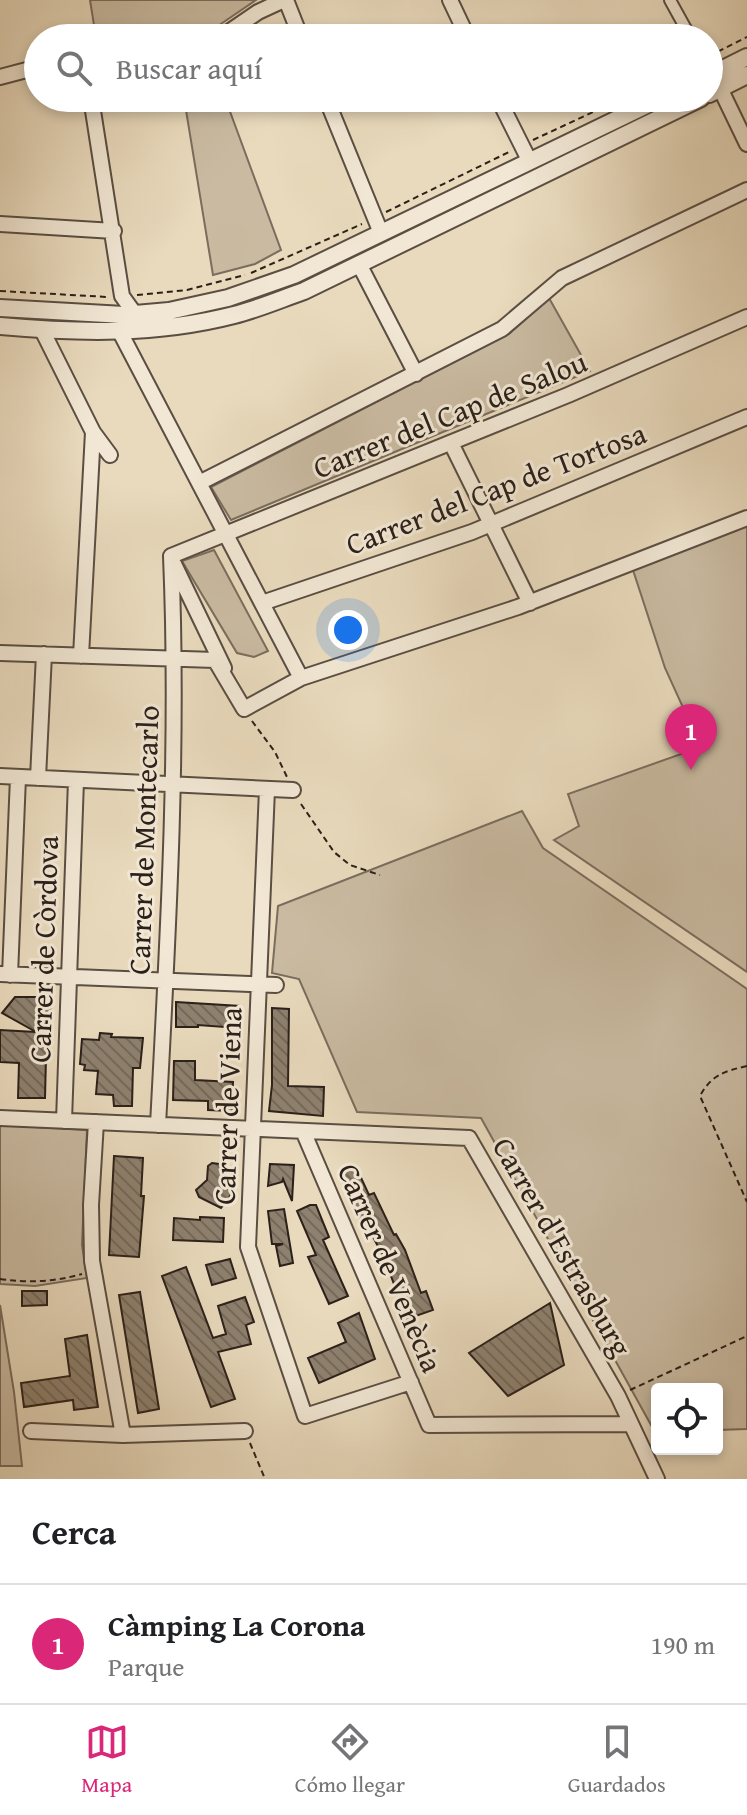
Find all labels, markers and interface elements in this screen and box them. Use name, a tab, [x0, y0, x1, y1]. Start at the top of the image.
search box	[24, 24, 723, 112]
icon: search	[52, 46, 96, 90]
text: Buscar aquí	[116, 46, 262, 90]
street label: Carrer del Cap de Salou	[306, 339, 594, 489]
street label: Carrer del Cap de Tortosa	[339, 411, 652, 566]
your location	[328, 610, 368, 650]
pin: 1	[665, 704, 717, 770]
street label: Carrer de Montecarlo	[116, 705, 170, 975]
street label: Carrer de Còrdova	[17, 835, 69, 1063]
street label: Carrer de Viena	[202, 1006, 252, 1206]
street label: Carrer d'Estrasburg	[482, 1129, 644, 1364]
street label: Carrer de Venècia	[327, 1156, 455, 1379]
map controls	[651, 1383, 723, 1455]
button: locate	[651, 1383, 723, 1455]
text: Cerca	[32, 1507, 116, 1556]
text: Càmping La Corona	[108, 1603, 365, 1647]
text: 1	[51, 1625, 65, 1664]
text: 190 m	[650, 1625, 715, 1664]
text: Parque	[108, 1647, 185, 1686]
tab: Mapa	[81, 1720, 132, 1800]
tab: Cómo llegar	[295, 1720, 405, 1800]
tab: Guardados	[568, 1720, 666, 1800]

